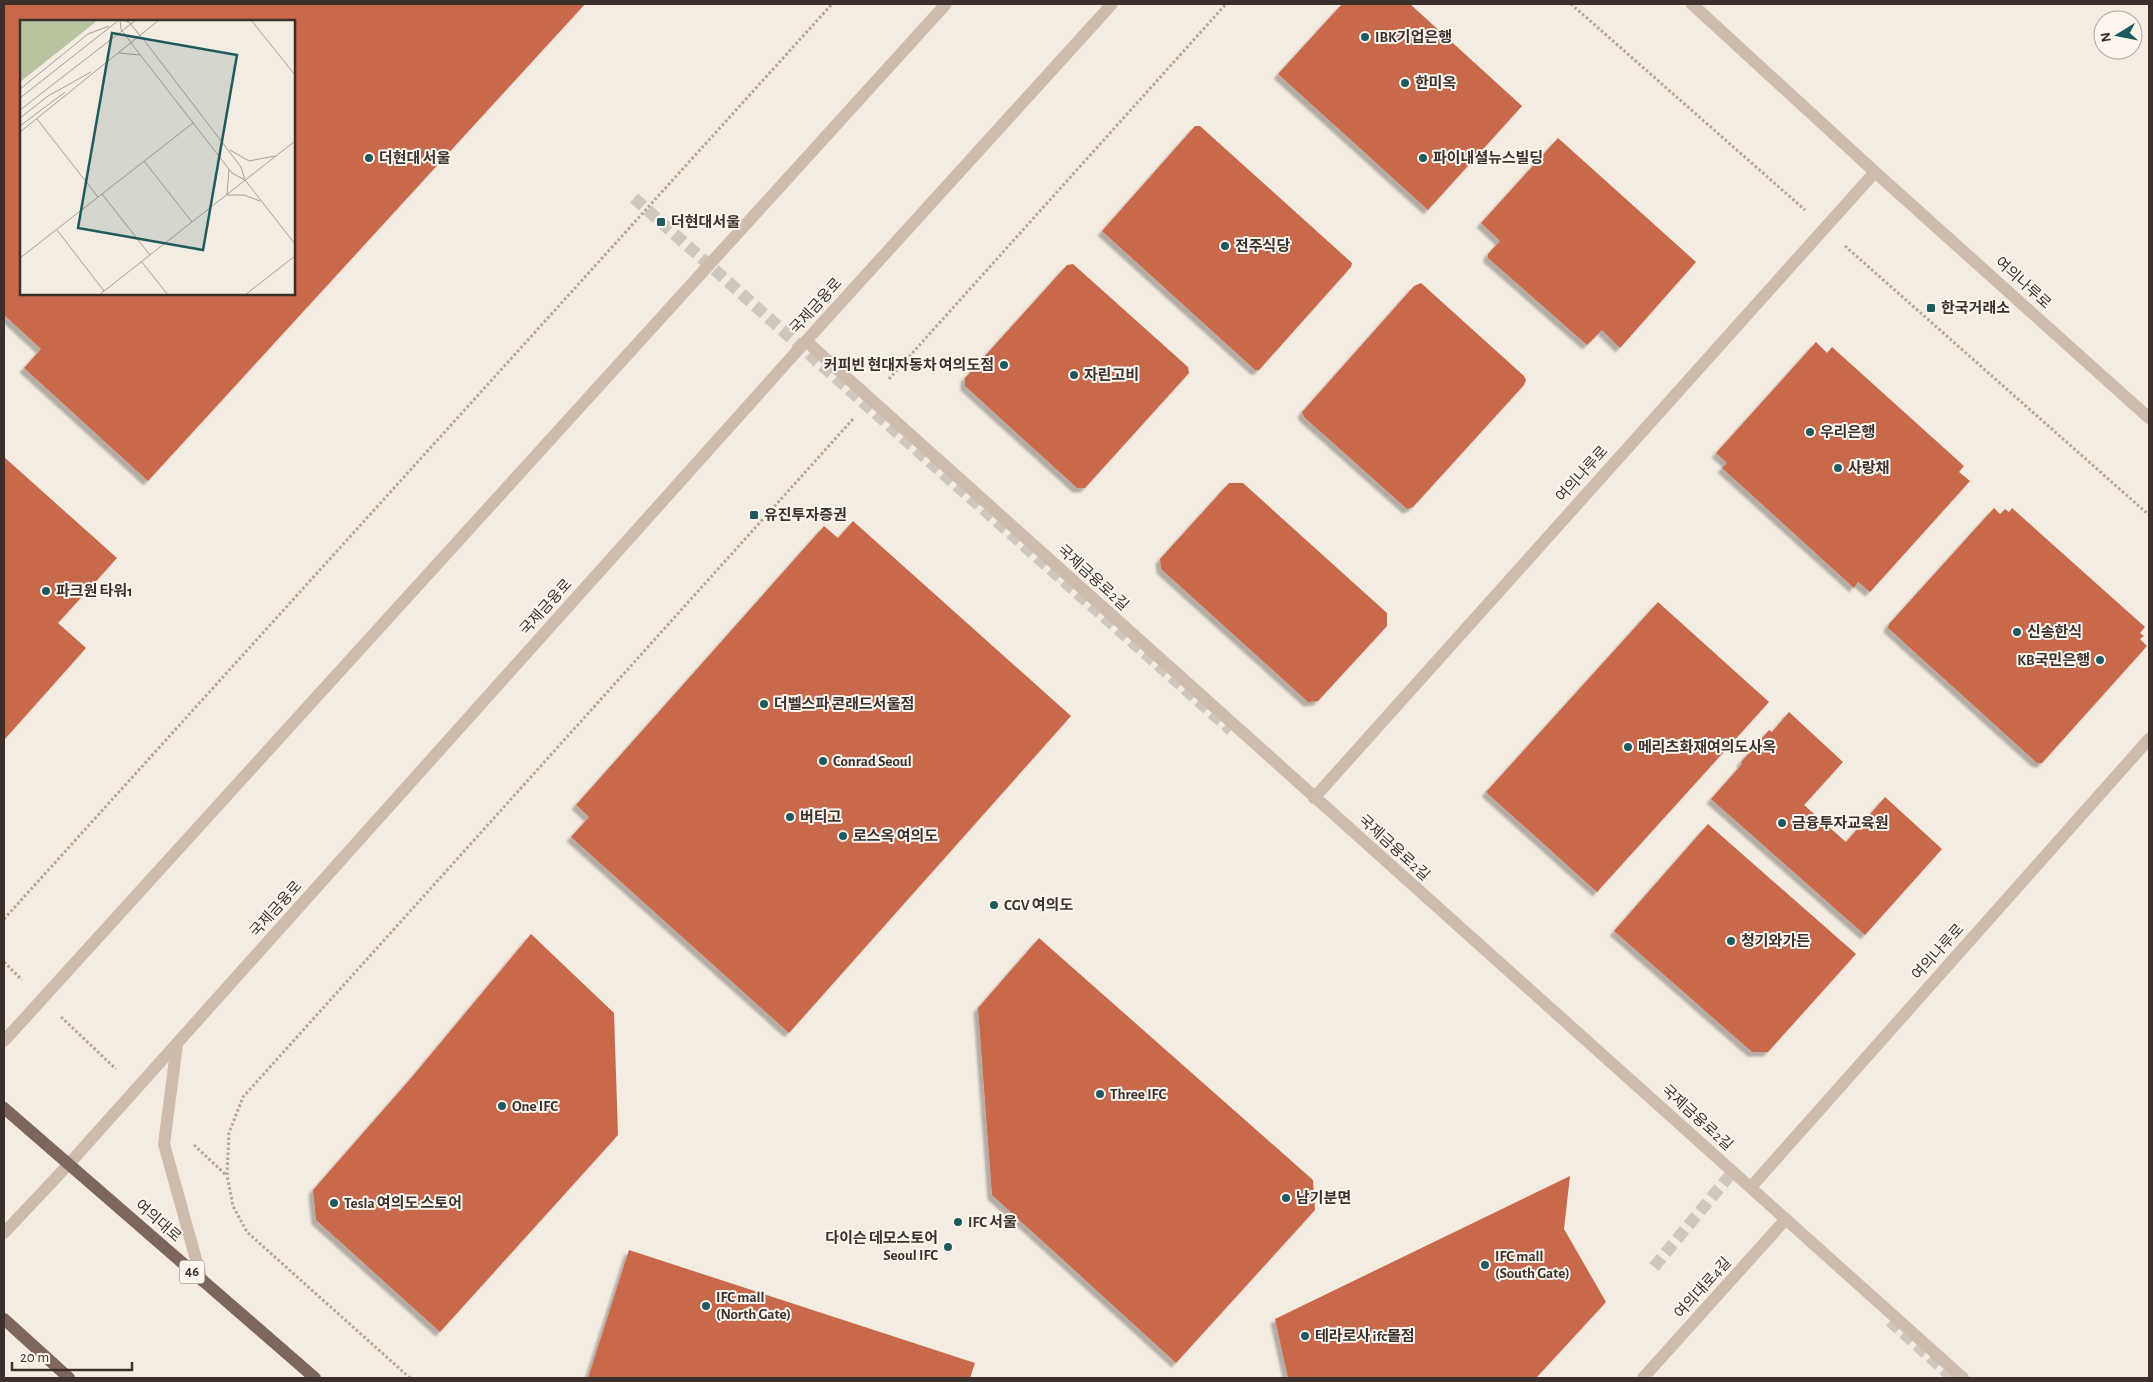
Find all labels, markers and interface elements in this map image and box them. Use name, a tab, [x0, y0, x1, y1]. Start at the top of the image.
north arrow	[2093, 10, 2143, 60]
inset map	[20, 20, 295, 295]
place label: IBK기업은행	[1375, 29, 1452, 45]
marker: IBK기업은행	[1359, 31, 1371, 43]
text: N	[2098, 31, 2114, 43]
place label: 한미옥	[1415, 75, 1457, 91]
marker: 한미옥	[1399, 77, 1411, 89]
place label: 더현대 서울	[379, 149, 450, 166]
place label: 파이내셜뉴스빌딩	[1433, 150, 1543, 166]
marker: 더현대 서울	[363, 152, 375, 164]
marker: 파이내셜뉴스빌딩	[1417, 152, 1429, 164]
place label: 더현대서울	[671, 213, 740, 230]
marker: 더현대서울	[655, 216, 667, 228]
place label: 전주식당	[1235, 238, 1290, 254]
marker: 전주식당	[1219, 240, 1231, 252]
street label: 여의나루로	[1992, 254, 2054, 312]
street label: 국제금융로	[787, 275, 845, 337]
place label: 한국거래소	[1941, 300, 2010, 316]
marker: 한국거래소	[1925, 302, 1937, 314]
place label: 커피빈 현대자동차 여의도점	[824, 356, 994, 373]
marker: 커피빈 현대자동차 여의도점	[998, 359, 1010, 371]
place label: 자린고비	[1084, 367, 1139, 383]
marker: 자린고비	[1068, 369, 1080, 381]
place label: 우리은행	[1820, 424, 1875, 440]
marker: 우리은행	[1804, 426, 1816, 438]
street label: 여의나루로	[1553, 443, 1611, 505]
place label: 사랑채	[1848, 460, 1889, 476]
marker: 사랑채	[1832, 462, 1844, 474]
place label: 유진투자증권	[764, 507, 847, 523]
marker: 유진투자증권	[748, 509, 760, 521]
street label: 국제금융로2길	[1055, 542, 1132, 614]
street label: 국제금융로	[517, 576, 575, 638]
place label: 파크원 타워1	[56, 583, 133, 599]
marker: 파크원 타워1	[40, 585, 52, 597]
place label: 신송한식	[2027, 624, 2082, 640]
marker: 신송한식	[2011, 626, 2023, 638]
place label: KB국민은행	[2017, 652, 2090, 668]
marker: KB국민은행	[2094, 654, 2106, 666]
place label: 더벨스파 콘래드서울점	[774, 696, 914, 712]
marker: 더벨스파 콘래드서울점	[758, 698, 770, 710]
place label: 메리츠화재여의도사옥	[1638, 739, 1776, 755]
marker: 메리츠화재여의도사옥	[1622, 741, 1634, 753]
place label: Conrad Seoul	[833, 754, 912, 769]
marker: Conrad Seoul	[817, 755, 829, 767]
place label: 버티고	[800, 809, 842, 825]
marker: 버티고	[784, 811, 796, 823]
street label: 국제금융로2길	[1356, 812, 1433, 884]
place label: 금융투자교육원	[1792, 815, 1889, 831]
marker: 금융투자교육원	[1776, 817, 1788, 829]
place label: 로스옥 여의도	[853, 828, 938, 844]
marker: 로스옥 여의도	[837, 830, 849, 842]
street label: 국제금융로	[247, 878, 305, 940]
place label: CGV 여의도	[1004, 897, 1073, 913]
marker: CGV 여의도	[988, 899, 1000, 911]
street label: 여의나루로	[1909, 921, 1967, 983]
place label: 청기와가든	[1741, 933, 1810, 949]
marker: 청기와가든	[1725, 935, 1737, 947]
street label: 국제금융로2길	[1659, 1082, 1736, 1154]
place label: Three IFC	[1110, 1087, 1166, 1102]
marker: Three IFC	[1094, 1088, 1106, 1100]
place label: One IFC	[512, 1099, 558, 1114]
marker: One IFC	[496, 1100, 508, 1112]
place label: 남기분면	[1296, 1190, 1351, 1206]
marker: 남기분면	[1280, 1192, 1292, 1204]
place label: Tesla 여의도 스토어	[344, 1195, 462, 1211]
street label: 여의대로	[132, 1196, 184, 1245]
marker: Tesla 여의도 스토어	[328, 1197, 340, 1209]
place label: IFC 서울	[968, 1214, 1017, 1230]
marker: IFC 서울	[952, 1216, 964, 1228]
place label: 다이슨 데모스토어 Seoul IFC	[825, 1230, 938, 1263]
marker: 다이슨 데모스토어 Seoul IFC	[942, 1241, 954, 1253]
place label: IFC mall (South Gate)	[1495, 1249, 1570, 1281]
street label: 여의대로4길	[1671, 1254, 1734, 1321]
marker: IFC mall (South Gate)	[1479, 1259, 1491, 1271]
road number: 46	[180, 1260, 204, 1284]
place label: IFC mall (North Gate)	[716, 1290, 791, 1322]
marker: IFC mall (North Gate)	[700, 1300, 712, 1312]
place label: 테라로사 ifc몰점	[1315, 1328, 1415, 1344]
marker: 테라로사 ifc몰점	[1299, 1330, 1311, 1342]
scale bar	[12, 1340, 132, 1372]
text: 20 m	[20, 1350, 49, 1365]

